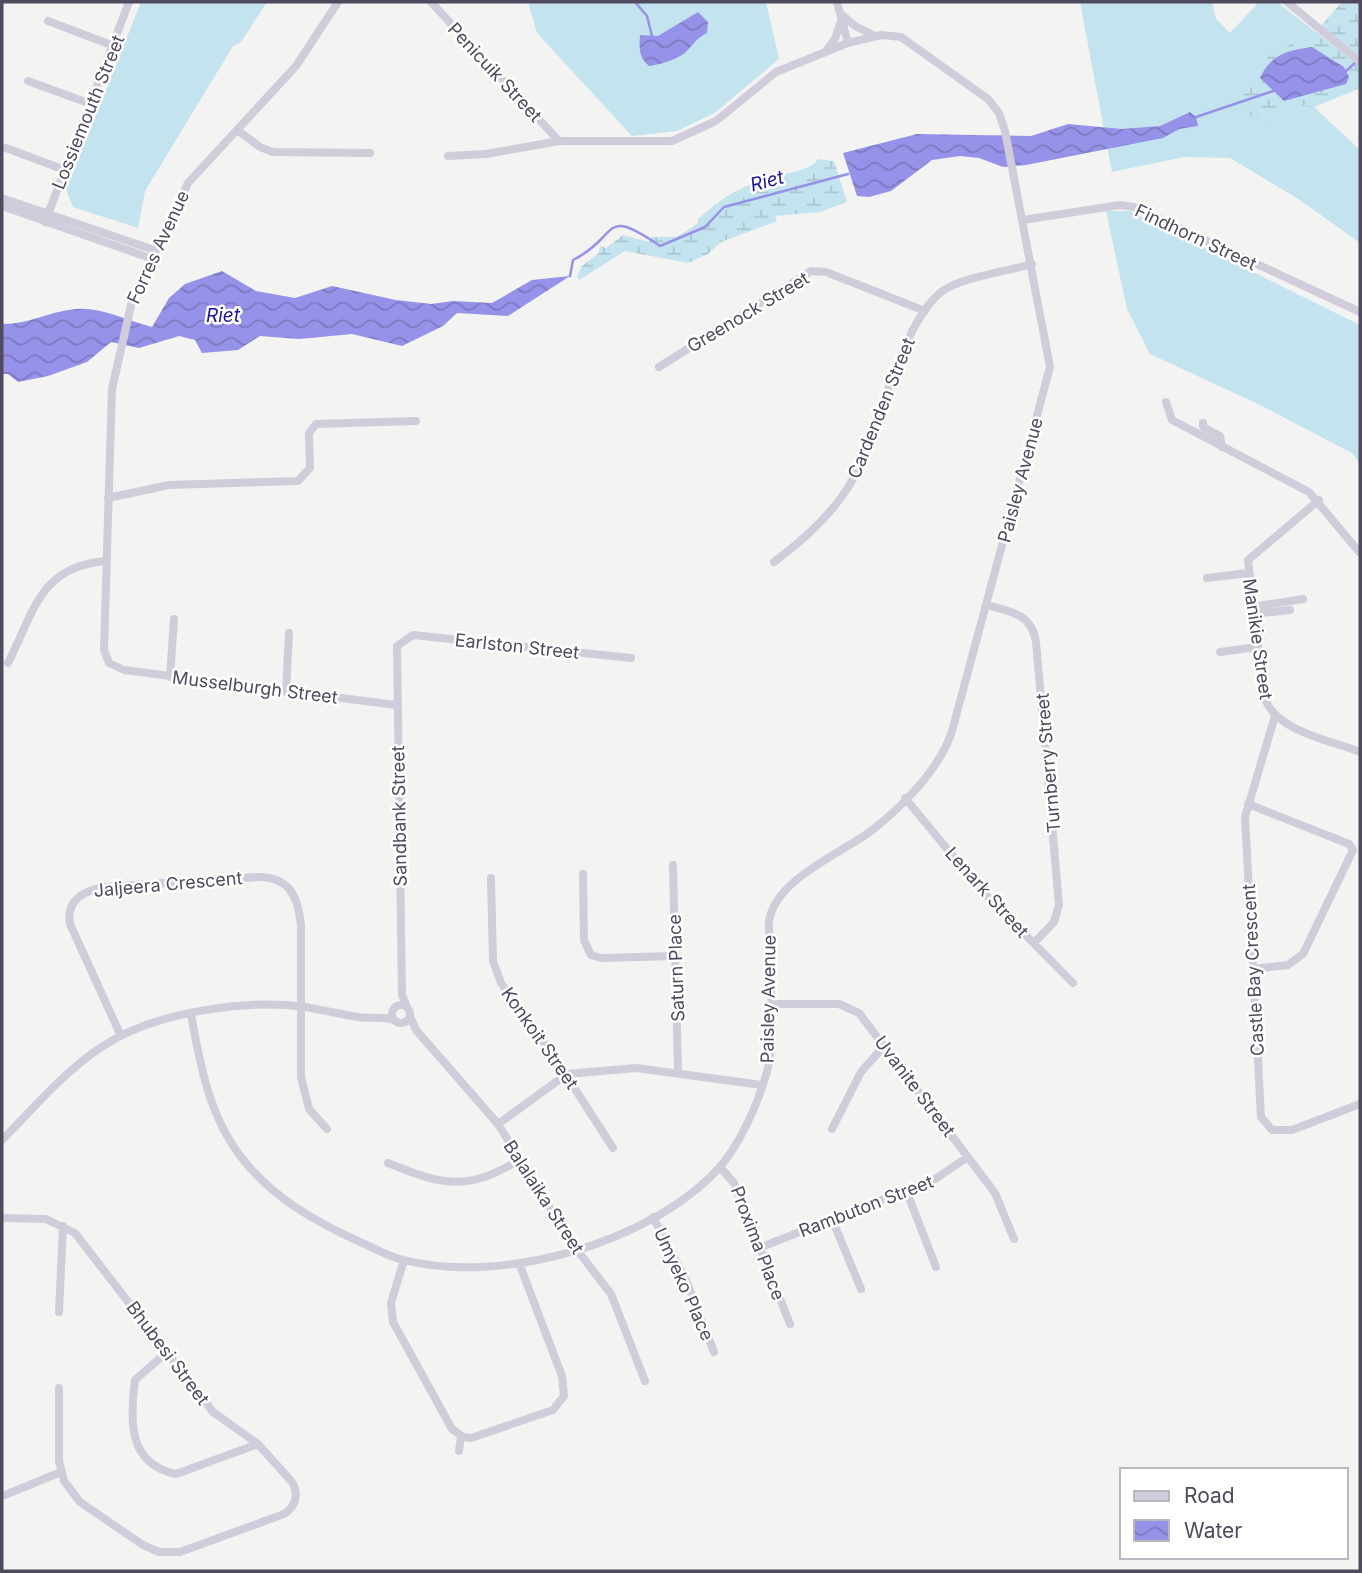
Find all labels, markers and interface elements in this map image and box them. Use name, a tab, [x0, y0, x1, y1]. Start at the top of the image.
street label: Penicuik Street	[444, 18, 546, 126]
street label: Lossiemouth Street	[47, 32, 129, 192]
water label: Riet	[748, 165, 787, 197]
street label: Forres Avenue	[123, 187, 193, 307]
street label: Findhorn Street	[1132, 200, 1260, 274]
street label: Greenock Street	[683, 267, 813, 357]
water label: Riet	[206, 304, 241, 327]
street label: Cardenden Street	[843, 334, 919, 481]
street label: Paisley Avenue	[993, 415, 1047, 545]
street label: Manikie Street	[1239, 577, 1277, 701]
street label: Earlston Street	[454, 629, 580, 663]
street label: Musselburgh Street	[171, 666, 339, 708]
street label: Turnberry Street	[1031, 692, 1065, 834]
street label: Sandbank Street	[387, 745, 411, 887]
street label: Lenark Street	[941, 843, 1033, 942]
street label: Jaljeera Crescent	[93, 867, 243, 901]
street label: Castle Bay Crescent	[1238, 883, 1268, 1057]
street label: Saturn Place	[664, 914, 688, 1022]
street label: Paisley Avenue	[756, 935, 780, 1063]
street label: Konkoit Street	[497, 983, 583, 1093]
street label: Uvanite Street	[870, 1032, 960, 1141]
street label: Balalaika Street	[500, 1136, 589, 1258]
street label: Rambuton Street	[796, 1171, 936, 1241]
street label: Proxima Place	[727, 1183, 789, 1303]
street label: Umyeko Place	[650, 1224, 718, 1344]
street label: Bhubesi Street	[122, 1297, 214, 1409]
legend	[1120, 1468, 1348, 1559]
text: Road	[1184, 1483, 1235, 1508]
text: Water	[1184, 1518, 1242, 1543]

